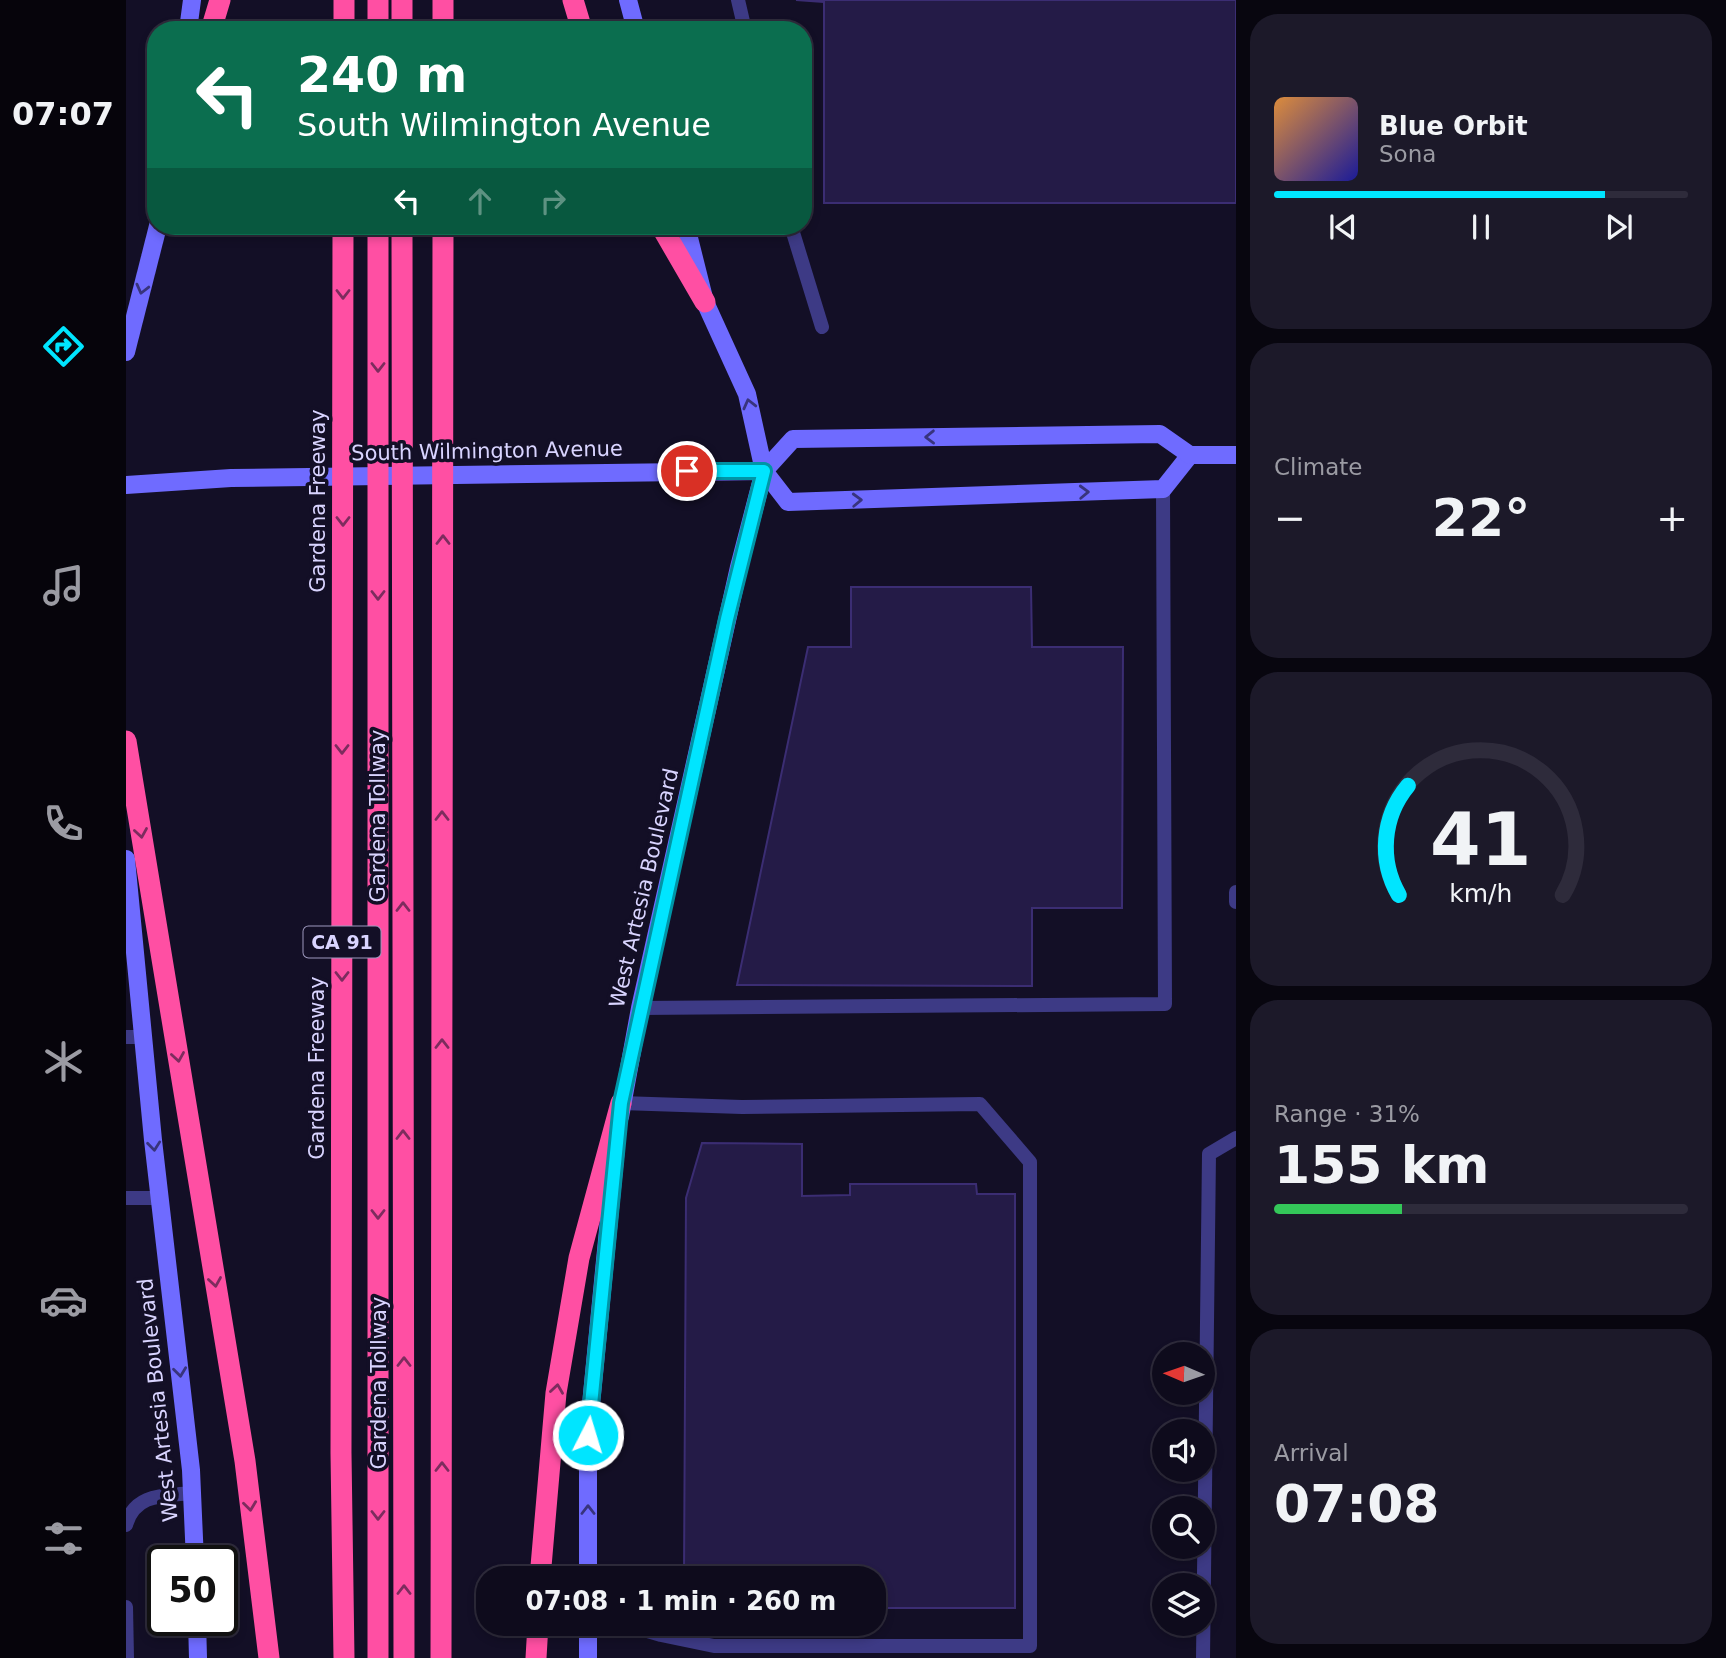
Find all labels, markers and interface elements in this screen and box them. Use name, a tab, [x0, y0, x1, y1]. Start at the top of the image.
text: 240 m	[297, 47, 467, 104]
icon: left	[182, 49, 273, 140]
text: 07:07	[12, 95, 114, 133]
text: South Wilmington Avenue	[297, 106, 711, 144]
text: Blue Orbit	[1379, 111, 1528, 141]
text: Sona	[1379, 141, 1436, 167]
icon: left	[388, 182, 426, 220]
icon: ahead	[461, 182, 499, 220]
icon: right	[534, 182, 572, 220]
icon: previous	[1324, 208, 1362, 246]
icon: pause	[1462, 208, 1500, 246]
icon: next	[1600, 208, 1638, 246]
one-way arrow	[136, 283, 150, 295]
one-way arrow	[335, 289, 351, 300]
icon: directions	[39, 322, 88, 371]
one-way arrow	[370, 363, 386, 373]
one-way arrow	[743, 398, 757, 410]
street label: Gardena Freeway	[306, 409, 330, 593]
one-way arrow	[924, 429, 934, 445]
street label: South Wilmington Avenue	[351, 437, 623, 465]
pin	[657, 441, 717, 501]
icon: arrive	[668, 452, 706, 490]
text: Climate	[1274, 454, 1363, 480]
one-way arrow	[1079, 484, 1090, 499]
text: 22°	[1432, 488, 1530, 548]
one-way arrow	[851, 492, 862, 507]
text: −	[1274, 496, 1306, 540]
text: +	[1656, 496, 1688, 540]
one-way arrow	[335, 517, 351, 527]
one-way arrow	[435, 534, 451, 545]
icon: music	[39, 561, 88, 610]
one-way arrow	[370, 590, 386, 601]
street label: Gardena Tollway	[366, 730, 390, 902]
one-way arrow	[334, 744, 350, 755]
street label: West Artesia Boulevard	[605, 766, 683, 1010]
text: 41	[1430, 797, 1532, 882]
icon: phone	[39, 799, 88, 848]
one-way arrow	[434, 811, 450, 821]
one-way arrow	[133, 827, 148, 839]
text: km/h	[1449, 879, 1513, 908]
one-way arrow	[395, 902, 410, 913]
road number: CA 91	[304, 926, 381, 958]
one-way arrow	[334, 972, 350, 982]
street label: Gardena Freeway	[305, 976, 329, 1160]
icon: climate	[39, 1037, 88, 1086]
one-way arrow	[434, 1038, 450, 1049]
one-way arrow	[170, 1051, 185, 1063]
text: Range · 31%	[1274, 1101, 1420, 1127]
one-way arrow	[395, 1129, 411, 1140]
text: 155 km	[1274, 1135, 1489, 1195]
one-way arrow	[146, 1140, 161, 1152]
one-way arrow	[370, 1210, 386, 1220]
icon: car	[39, 1276, 88, 1325]
one-way arrow	[207, 1276, 222, 1288]
street label: West Artesia Boulevard	[133, 1277, 183, 1523]
street label: Gardena Tollway	[367, 1297, 391, 1469]
north arrow	[1152, 1342, 1214, 1405]
map controls	[1152, 1342, 1215, 1636]
one-way arrow	[396, 1357, 412, 1367]
one-way arrow	[172, 1366, 187, 1378]
one-way arrow	[549, 1383, 564, 1394]
position arrow	[551, 1398, 625, 1472]
button: sound	[1152, 1419, 1215, 1482]
text: Arrival	[1274, 1440, 1349, 1466]
one-way arrow	[434, 1462, 449, 1473]
text: 07:08	[1274, 1474, 1440, 1534]
button: search	[1152, 1496, 1215, 1559]
one-way arrow	[243, 1501, 258, 1512]
one-way arrow	[580, 1505, 596, 1515]
one-way arrow	[370, 1511, 386, 1521]
icon: filters	[39, 1514, 88, 1563]
speed limit sign: 50	[147, 1545, 238, 1636]
button: layers	[1152, 1573, 1215, 1636]
one-way arrow	[396, 1584, 412, 1595]
text: 07:08 · 1 min · 260 m	[526, 1586, 836, 1616]

